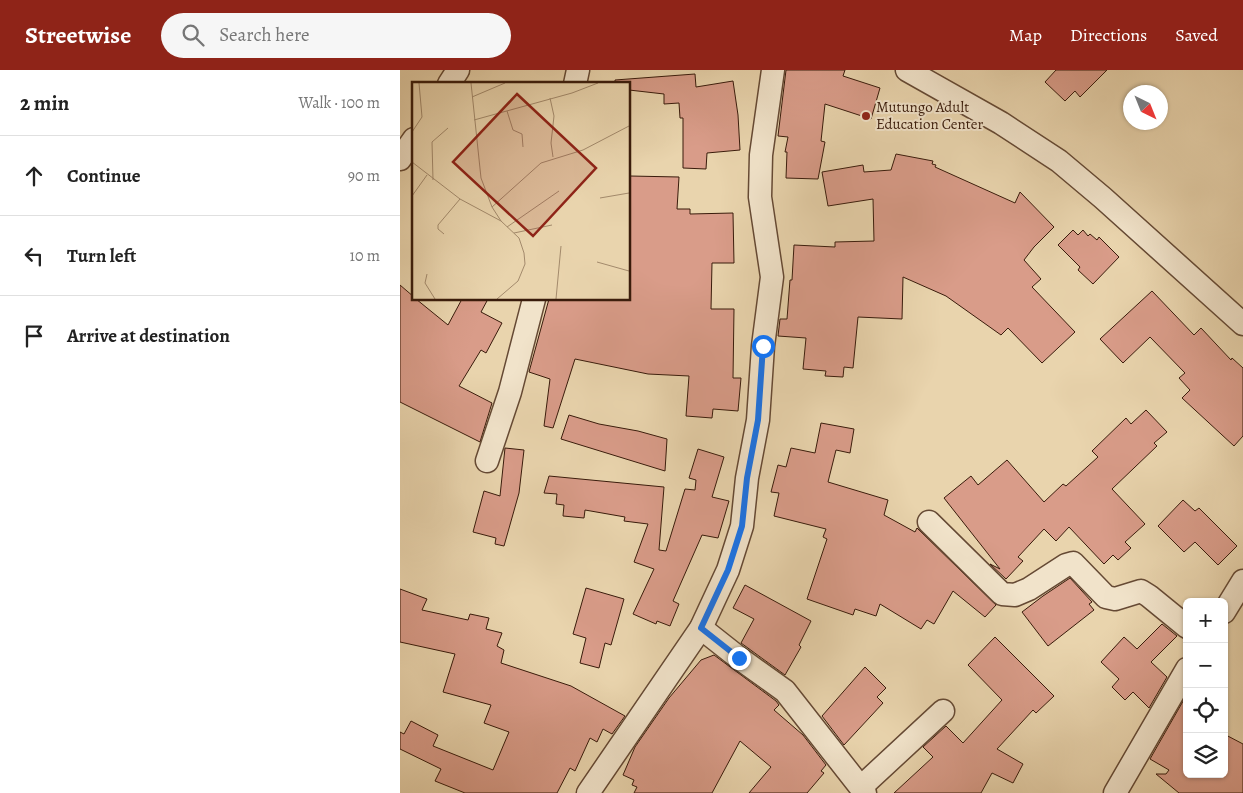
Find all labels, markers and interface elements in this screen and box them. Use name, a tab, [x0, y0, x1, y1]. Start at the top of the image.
search box	[161, 13, 511, 58]
text: Streetwise	[25, 19, 131, 51]
icon: search	[179, 21, 207, 49]
text: Search here	[219, 22, 310, 48]
text: Map	[1009, 23, 1042, 47]
text: Directions	[1070, 23, 1147, 47]
text: Saved	[1175, 23, 1218, 47]
inset map	[412, 82, 630, 300]
north arrow	[1123, 85, 1168, 130]
text: 2 min	[20, 89, 69, 117]
text: Walk · 100 m	[299, 92, 380, 114]
place label: Mutungo Adult Education Center	[876, 97, 983, 134]
marker: Mutungo Adult Education Center	[860, 110, 872, 122]
icon: ahead	[20, 162, 48, 190]
text: Continue	[67, 163, 141, 189]
text: 90 m	[348, 165, 380, 187]
icon: left	[20, 242, 48, 270]
text: Turn left	[67, 243, 136, 269]
text: 10 m	[350, 245, 380, 267]
icon: arrive	[20, 322, 48, 350]
text: Arrive at destination	[67, 323, 230, 349]
route start	[752, 335, 775, 358]
map controls	[1183, 598, 1228, 778]
button: +	[1183, 598, 1228, 643]
button: −	[1183, 643, 1228, 688]
route end	[728, 647, 751, 670]
button: locate	[1183, 688, 1228, 733]
button: layers	[1183, 733, 1228, 778]

